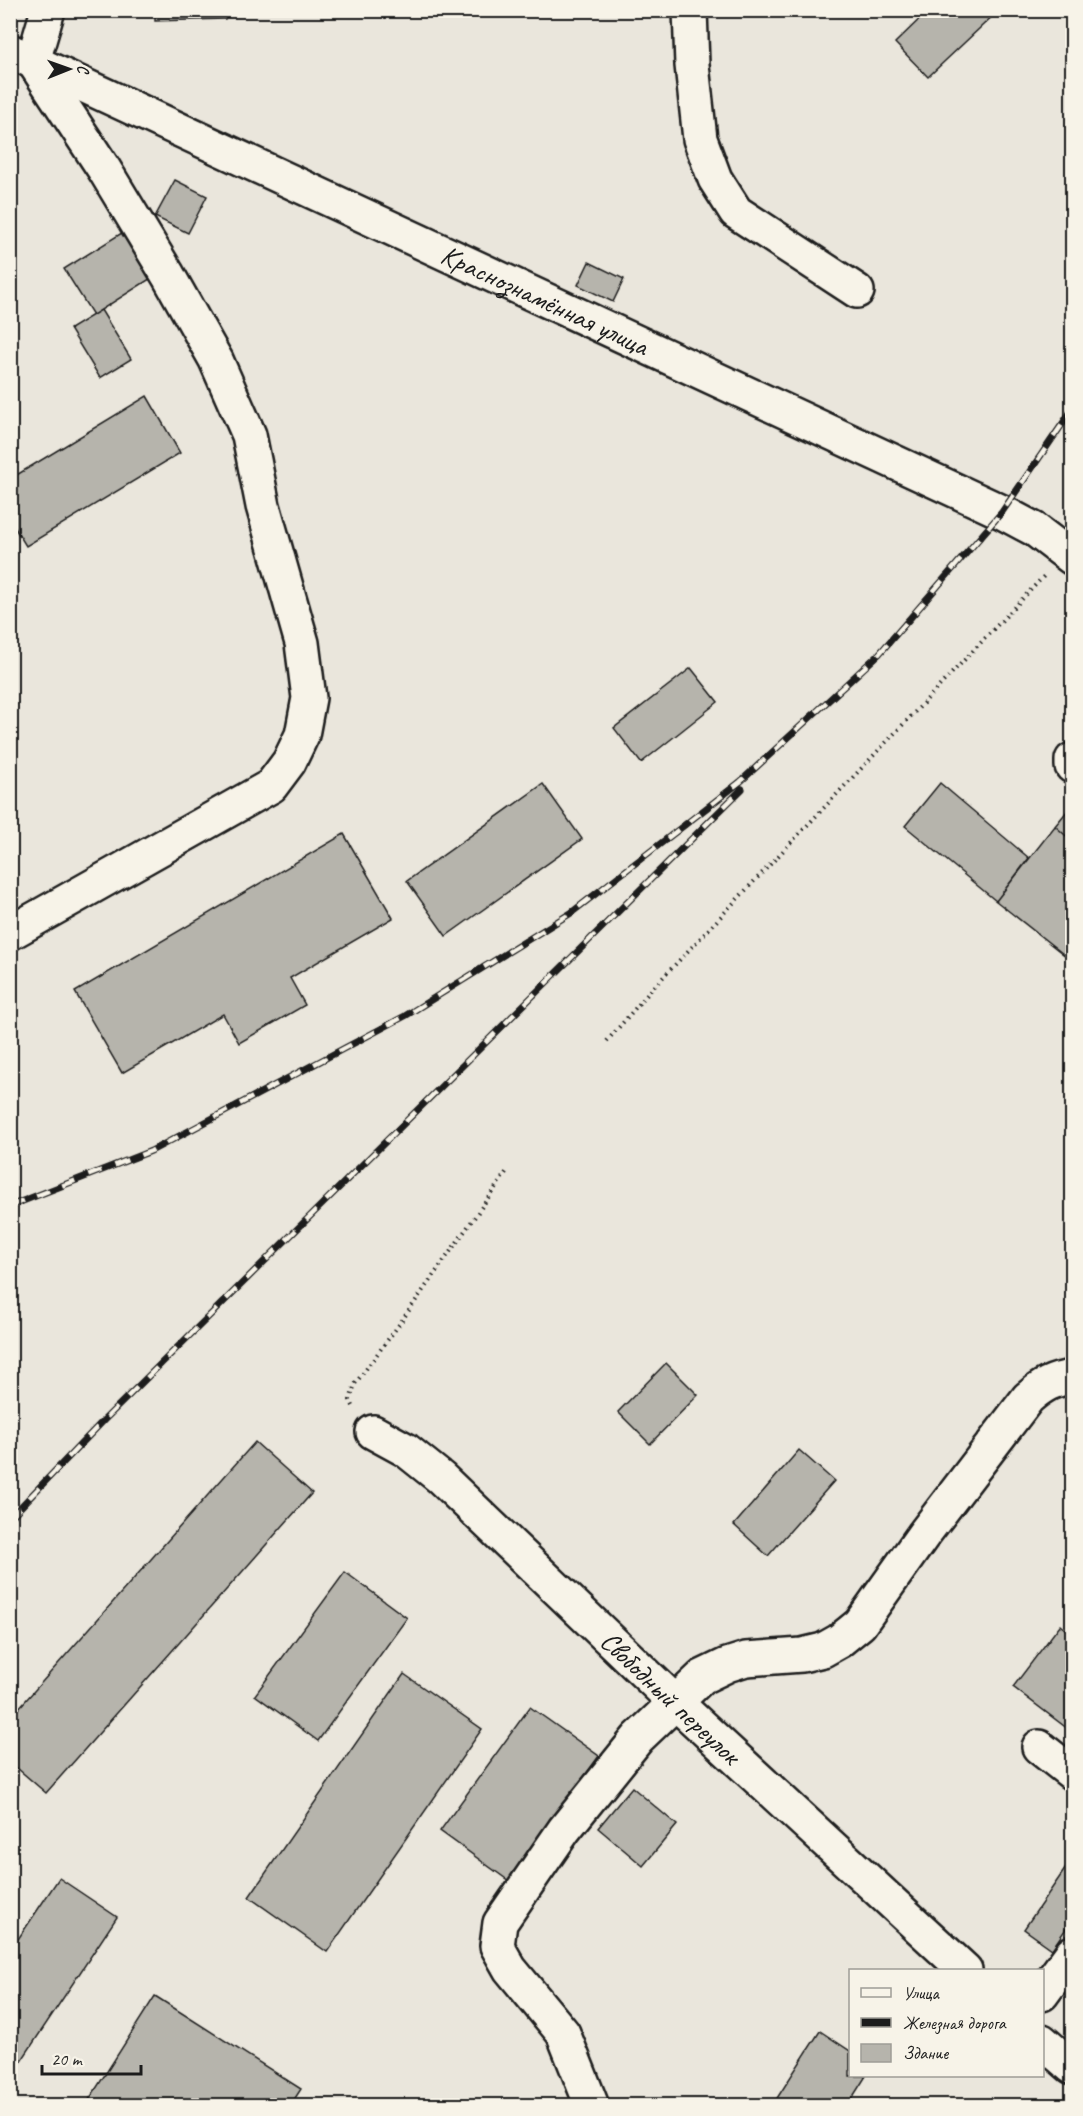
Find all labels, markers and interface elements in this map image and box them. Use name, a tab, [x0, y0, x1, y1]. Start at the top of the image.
north arrow	[39, 39, 99, 99]
text: С	[73, 65, 93, 75]
street label: Краснознамённая улица	[436, 237, 656, 364]
street label: Свободный переулок	[593, 1623, 750, 1774]
legend	[849, 1969, 1044, 2077]
text: Улица	[903, 1982, 940, 2004]
text: Железная дорога	[903, 2012, 1007, 2035]
scale bar	[42, 2038, 141, 2076]
text: Здание	[903, 2042, 949, 2064]
text: 20 m	[51, 2048, 84, 2070]

